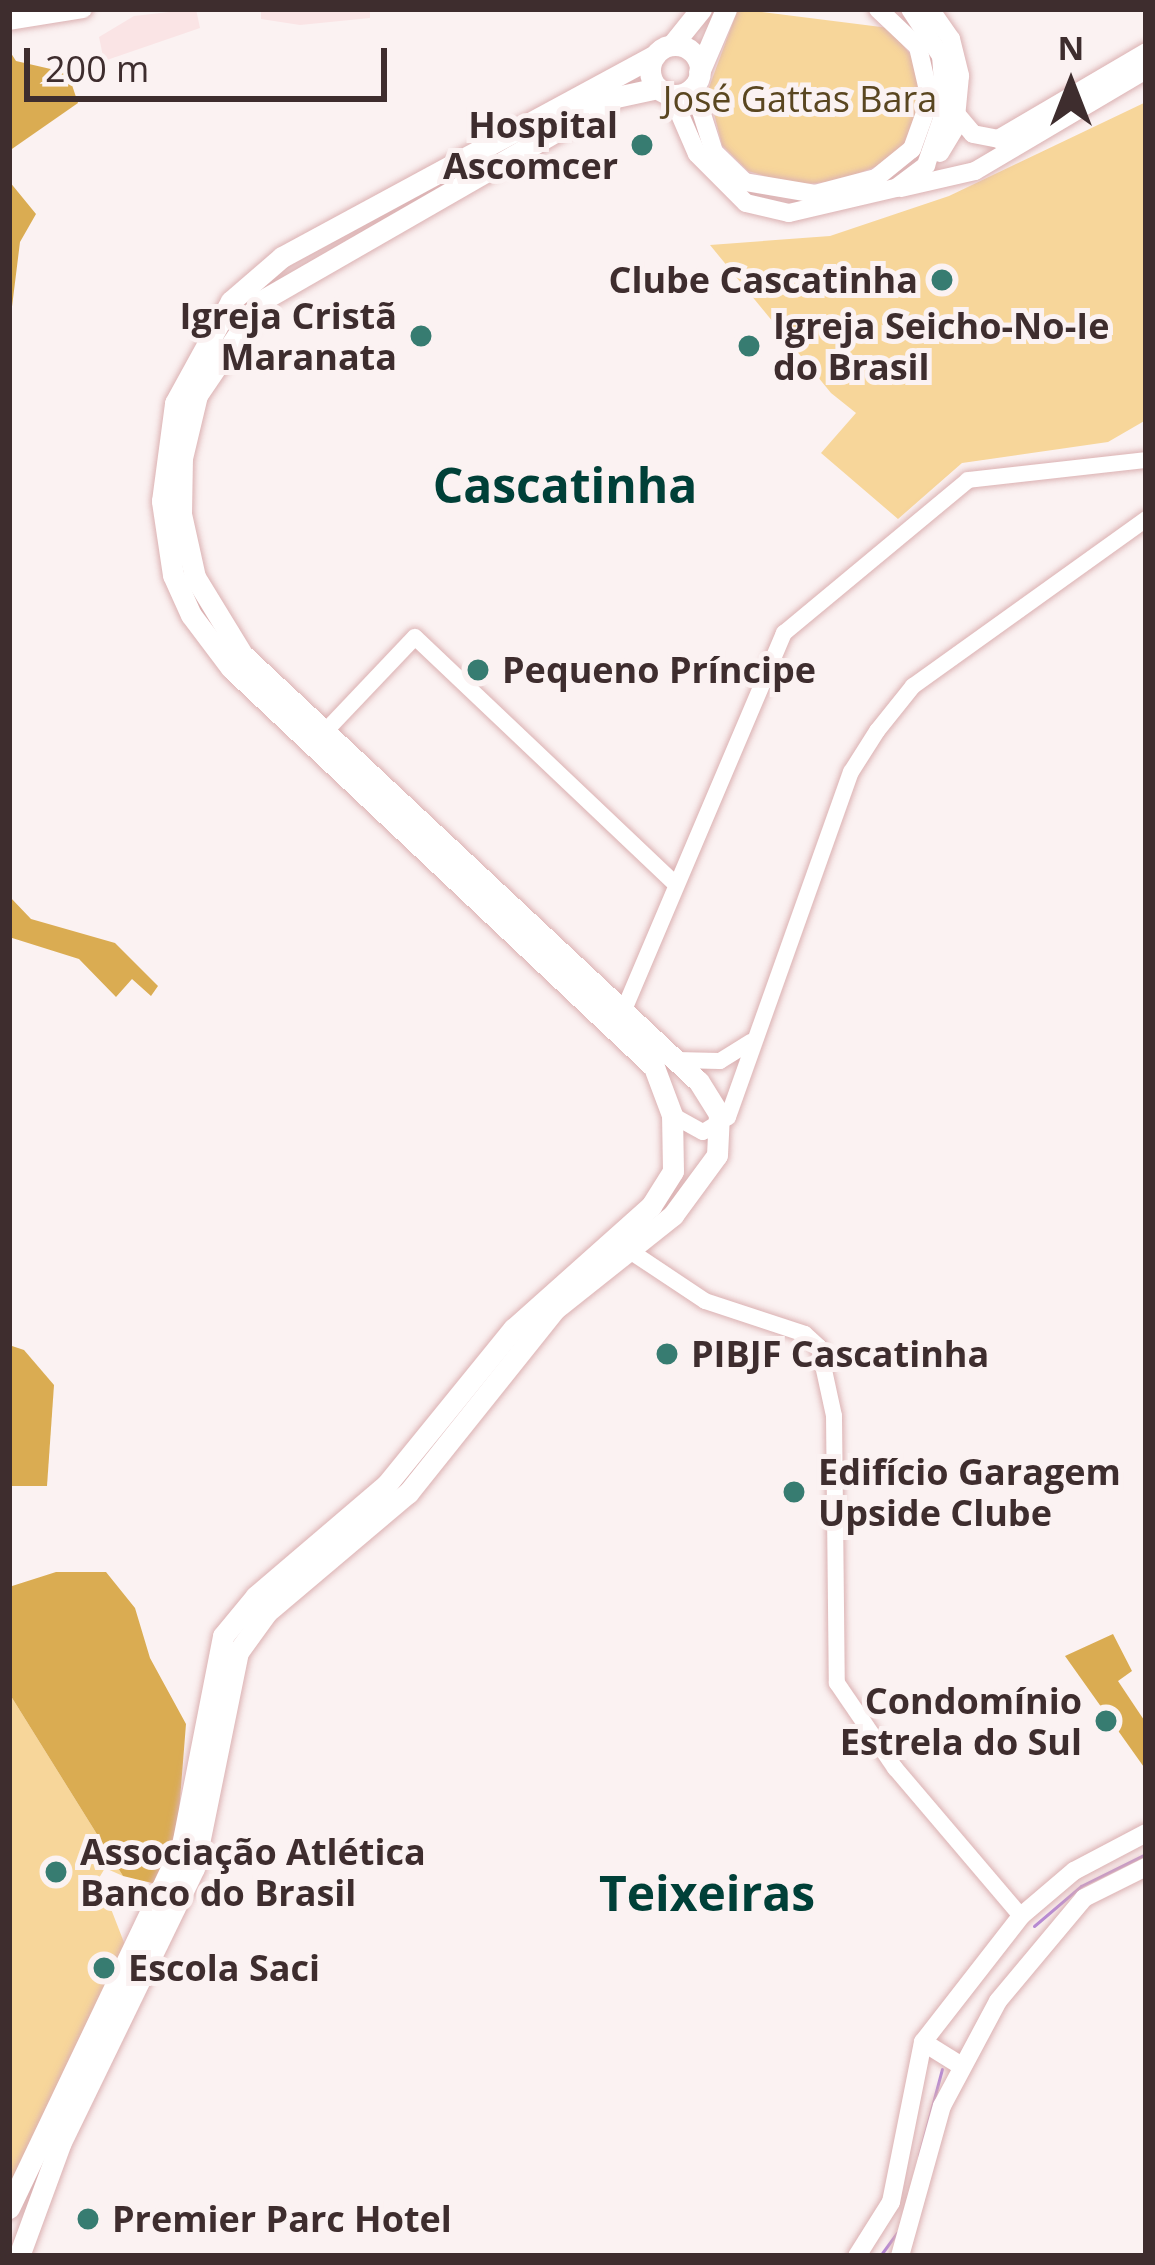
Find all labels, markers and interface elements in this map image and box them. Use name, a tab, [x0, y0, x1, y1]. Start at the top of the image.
scale bar	[30, 24, 393, 98]
north arrow	[1011, 24, 1131, 144]
text: N	[1058, 25, 1084, 70]
text: 200 m	[45, 44, 149, 93]
park label: José Gattas Bara	[663, 77, 937, 121]
place label: Hospital Ascomcer	[443, 102, 618, 187]
marker: Hospital Ascomcer	[629, 132, 655, 158]
place label: Clube Cascatinha	[609, 258, 918, 302]
marker: Clube Cascatinha	[929, 267, 955, 293]
place label: Igreja Cristã Maranata	[180, 293, 397, 378]
place label: Igreja Seicho-No-Ie do Brasil	[773, 303, 1109, 388]
marker: Igreja Cristã Maranata	[408, 323, 434, 349]
marker: Igreja Seicho-No-Ie do Brasil	[736, 333, 762, 359]
district label: Cascatinha	[433, 456, 697, 514]
place label: Pequeno Príncipe	[502, 648, 816, 692]
marker: Pequeno Príncipe	[465, 657, 491, 683]
place label: PIBJF Cascatinha	[691, 1332, 989, 1376]
marker: PIBJF Cascatinha	[654, 1341, 680, 1367]
place label: Edifício Garagem Upside Clube	[818, 1449, 1121, 1534]
marker: Edifício Garagem Upside Clube	[781, 1479, 807, 1505]
place label: Condomínio Estrela do Sul	[840, 1678, 1082, 1763]
marker: Condomínio Estrela do Sul	[1093, 1708, 1119, 1734]
place label: Associação Atlética Banco do Brasil	[80, 1829, 426, 1914]
marker: Associação Atlética Banco do Brasil	[43, 1859, 69, 1885]
district label: Teixeiras	[599, 1864, 815, 1922]
place label: Escola Saci	[128, 1946, 320, 1990]
marker: Escola Saci	[91, 1955, 117, 1981]
place label: Premier Parc Hotel	[112, 2197, 452, 2241]
marker: Premier Parc Hotel	[75, 2206, 101, 2232]

